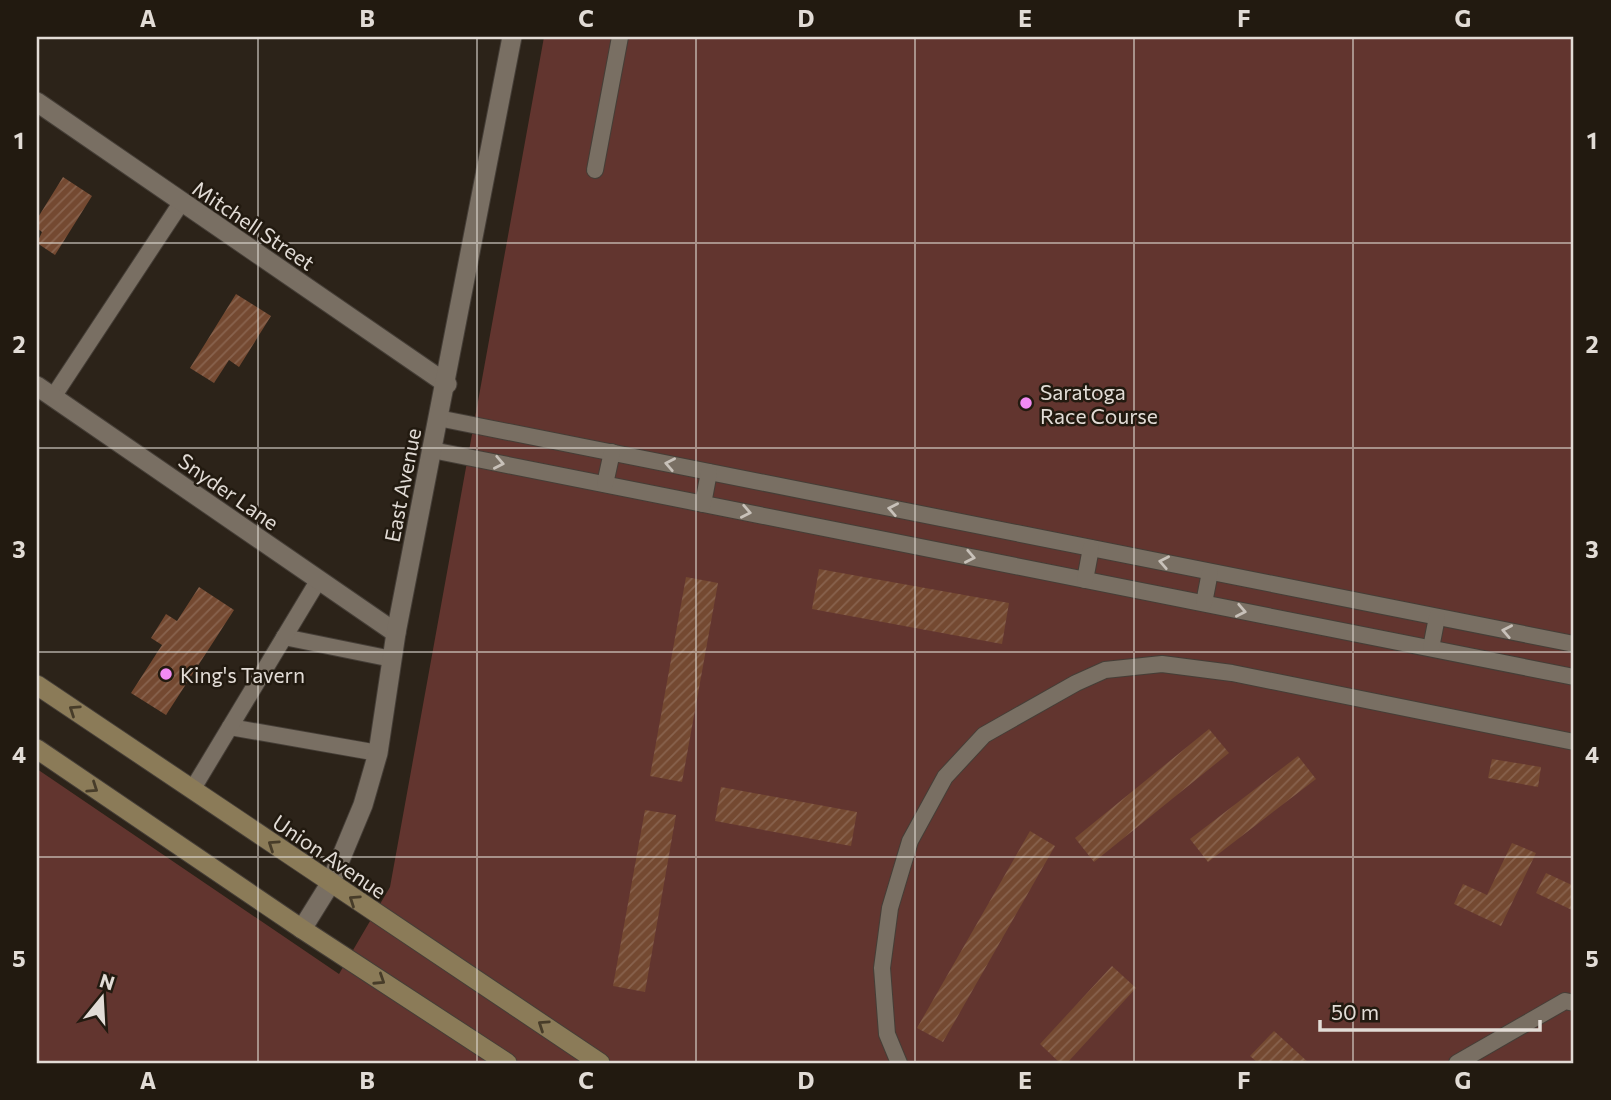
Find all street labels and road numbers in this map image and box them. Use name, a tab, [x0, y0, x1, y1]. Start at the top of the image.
street label: Mitchell Street	[188, 175, 320, 275]
street label: East Avenue	[379, 426, 425, 544]
street label: Snyder Lane	[174, 447, 284, 535]
street label: Union Avenue	[269, 809, 391, 903]

